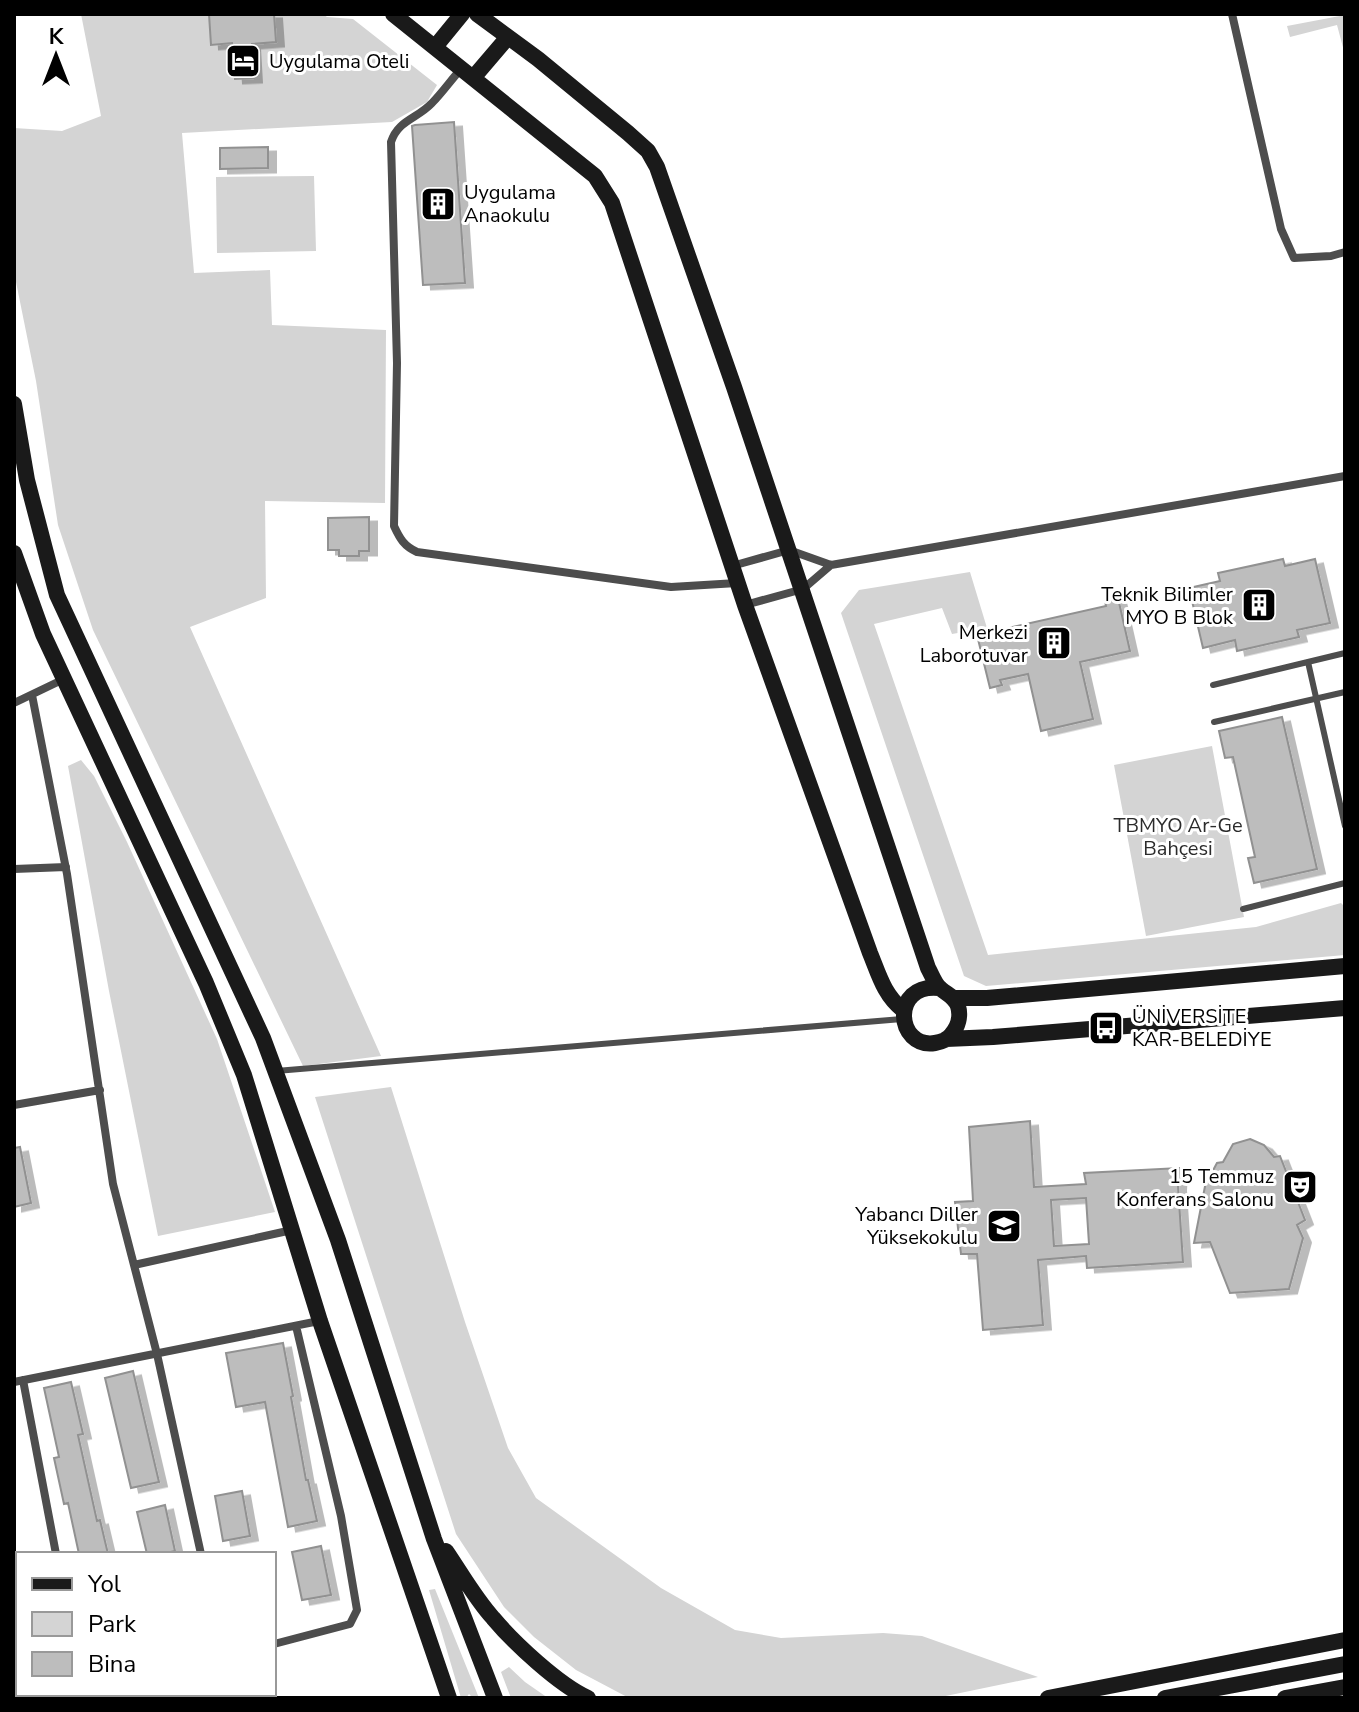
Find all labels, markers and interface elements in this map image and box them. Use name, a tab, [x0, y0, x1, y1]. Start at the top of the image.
north arrow	[16, 16, 96, 96]
text: K	[49, 22, 65, 52]
hotel icon: Uygulama Oteli	[224, 42, 262, 80]
place label: Uygulama Oteli	[269, 48, 409, 75]
place label: Uygulama Anaokulu	[464, 179, 556, 229]
building icon: Uygulama Anaokulu	[419, 185, 457, 223]
place label: Teknik Bilimler MYO B Blok	[1101, 581, 1234, 631]
building icon: Teknik Bilimler MYO B Blok	[1240, 586, 1278, 624]
place label: Merkezi Laborotuvar	[920, 619, 1028, 669]
building icon: Merkezi Laborotuvar	[1035, 624, 1073, 662]
park label: TBMYO Ar-Ge Bahçesi	[1113, 812, 1243, 862]
place label: ÜNİVERSİTE KAR-BELEDİYE	[1132, 1003, 1272, 1053]
bus stop icon: ÜNİVERSİTE KAR-BELEDİYE	[1087, 1009, 1125, 1047]
place label: 15 Temmuz Konferans Salonu	[1116, 1163, 1274, 1213]
theatre icon: 15 Temmuz Konferans Salonu	[1281, 1168, 1319, 1206]
place label: Yabancı Diller Yüksekokulu	[854, 1201, 978, 1251]
school or university icon: Yabancı Diller Yüksekokulu	[985, 1207, 1023, 1245]
legend	[16, 1552, 276, 1696]
text: Yol	[87, 1568, 121, 1600]
text: Park	[88, 1608, 137, 1640]
text: Bina	[88, 1648, 136, 1680]

